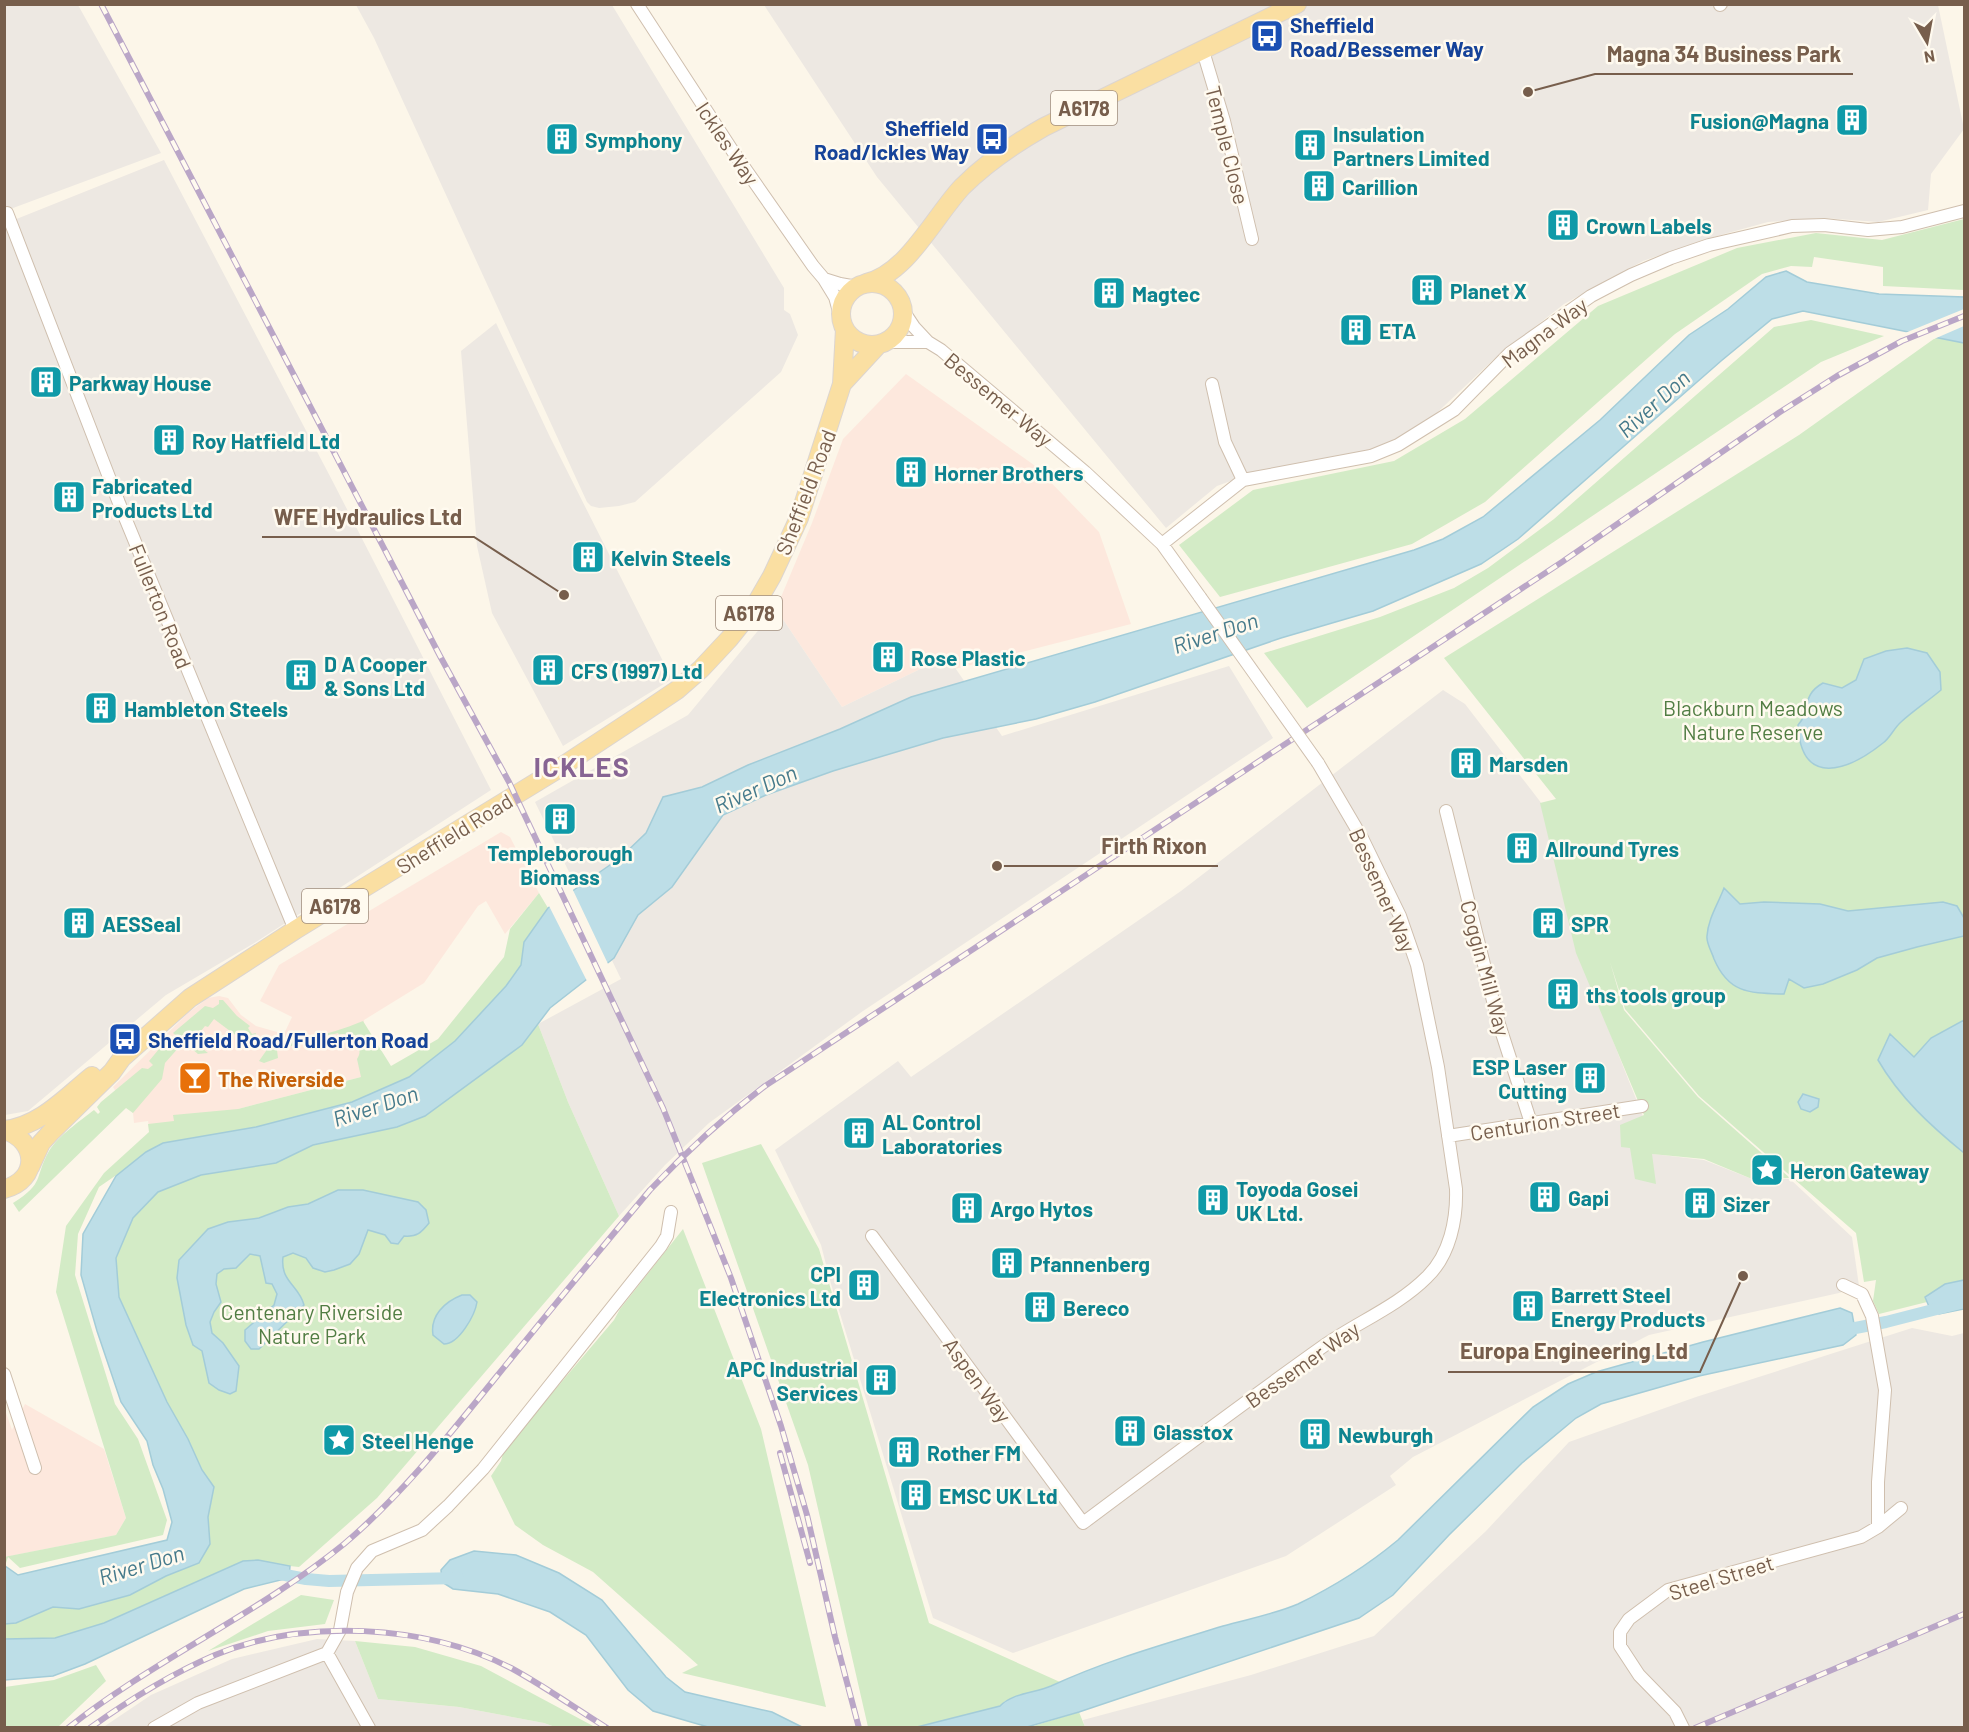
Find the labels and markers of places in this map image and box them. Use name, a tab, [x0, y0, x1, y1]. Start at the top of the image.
place label: Sheffield Road/Bessemer Way	[1290, 12, 1484, 61]
bus stop icon: Sheffield Road/Bessemer Way	[1249, 18, 1285, 54]
callout: Magna 34 Business Park	[1595, 34, 1853, 74]
building icon: Fusion@Magna	[1834, 102, 1870, 138]
place label: Fusion@Magna	[1690, 108, 1829, 133]
place label: Sheffield Road/Ickles Way	[814, 115, 969, 164]
building icon: Symphony	[544, 121, 580, 157]
bus stop icon: Sheffield Road/Ickles Way	[974, 121, 1010, 157]
place label: Insulation Partners Limited	[1333, 121, 1490, 170]
place label: Symphony	[585, 127, 683, 152]
building icon: Insulation Partners Limited	[1292, 127, 1328, 163]
building icon: Carillion	[1301, 168, 1337, 204]
place label: Carillion	[1342, 174, 1418, 199]
building icon: Crown Labels	[1545, 207, 1581, 243]
place label: Crown Labels	[1586, 213, 1712, 238]
building icon: Planet X	[1409, 272, 1445, 308]
building icon: Magtec	[1091, 275, 1127, 311]
place label: Planet X	[1450, 278, 1527, 303]
place label: Magtec	[1132, 281, 1200, 306]
building icon: ETA	[1338, 312, 1374, 348]
place label: ETA	[1379, 318, 1416, 343]
building icon: Parkway House	[28, 364, 64, 400]
place label: Parkway House	[69, 370, 212, 395]
building icon: Roy Hatfield Ltd	[151, 422, 187, 458]
place label: Roy Hatfield Ltd	[192, 428, 340, 453]
building icon: Horner Brothers	[893, 454, 929, 490]
place label: Horner Brothers	[934, 460, 1084, 485]
place label: Fabricated Products Ltd	[92, 473, 213, 522]
building icon: Fabricated Products Ltd	[51, 479, 87, 515]
callout: WFE Hydraulics Ltd	[262, 497, 474, 537]
building icon: Kelvin Steels	[570, 539, 606, 575]
place label: Kelvin Steels	[611, 545, 731, 570]
building icon: Rose Plastic	[870, 639, 906, 675]
place label: Rose Plastic	[911, 645, 1026, 670]
place label: D A Cooper & Sons Ltd	[324, 651, 427, 700]
building icon: CFS (1997) Ltd	[530, 652, 566, 688]
building icon: D A Cooper & Sons Ltd	[283, 657, 319, 693]
place label: CFS (1997) Ltd	[571, 658, 703, 683]
building icon: Hambleton Steels	[83, 690, 119, 726]
place label: Hambleton Steels	[124, 696, 288, 721]
building icon: Marsden	[1448, 745, 1484, 781]
place label: Marsden	[1489, 751, 1568, 776]
building icon: Templeborough Biomass	[542, 801, 578, 837]
callout: Firth Rixon	[1089, 826, 1218, 866]
building icon: Allround Tyres	[1504, 830, 1540, 866]
place label: Allround Tyres	[1545, 836, 1679, 861]
place label: Templeborough Biomass	[487, 840, 633, 889]
building icon: AESSeal	[61, 905, 97, 941]
building icon: SPR	[1530, 905, 1566, 941]
place label: AESSeal	[102, 911, 181, 936]
place label: SPR	[1571, 911, 1609, 936]
building icon: ths tools group	[1545, 976, 1581, 1012]
place label: ths tools group	[1586, 982, 1726, 1007]
bus stop icon: Sheffield Road/Fullerton Road	[107, 1021, 143, 1057]
place label: Sheffield Road/Fullerton Road	[148, 1027, 429, 1052]
place label: ESP Laser Cutting	[1472, 1054, 1567, 1103]
bar icon: The Riverside	[177, 1060, 213, 1096]
building icon: ESP Laser Cutting	[1572, 1060, 1608, 1096]
place label: The Riverside	[218, 1066, 344, 1091]
place label: AL Control Laboratories	[882, 1109, 1002, 1158]
building icon: AL Control Laboratories	[841, 1115, 877, 1151]
place icon: Heron Gateway	[1749, 1152, 1785, 1188]
place label: Heron Gateway	[1790, 1158, 1930, 1183]
place label: Toyoda Gosei UK Ltd.	[1236, 1176, 1358, 1225]
building icon: Gapi	[1527, 1179, 1563, 1215]
building icon: Toyoda Gosei UK Ltd.	[1195, 1182, 1231, 1218]
place label: Gapi	[1568, 1185, 1609, 1210]
building icon: Sizer	[1682, 1185, 1718, 1221]
building icon: Argo Hytos	[949, 1190, 985, 1226]
place label: Sizer	[1723, 1191, 1770, 1216]
place label: Argo Hytos	[990, 1196, 1093, 1221]
building icon: Pfannenberg	[989, 1245, 1025, 1281]
place label: Pfannenberg	[1030, 1251, 1150, 1276]
place label: CPI Electronics Ltd	[699, 1261, 841, 1310]
building icon: CPI Electronics Ltd	[846, 1267, 882, 1303]
place label: Barrett Steel Energy Products	[1551, 1282, 1705, 1331]
building icon: Barrett Steel Energy Products	[1510, 1288, 1546, 1324]
building icon: Bereco	[1022, 1289, 1058, 1325]
place label: Bereco	[1063, 1295, 1130, 1320]
callout: Europa Engineering Ltd	[1448, 1332, 1700, 1372]
place label: APC Industrial Services	[726, 1356, 858, 1405]
building icon: APC Industrial Services	[863, 1362, 899, 1398]
building icon: Glasstox	[1112, 1413, 1148, 1449]
building icon: Newburgh	[1297, 1416, 1333, 1452]
place label: Glasstox	[1153, 1419, 1233, 1444]
place icon: Steel Henge	[321, 1422, 357, 1458]
place label: Newburgh	[1338, 1422, 1433, 1447]
place label: Steel Henge	[362, 1428, 474, 1453]
building icon: Rother FM	[886, 1434, 922, 1470]
place label: Rother FM	[927, 1440, 1021, 1465]
building icon: EMSC UK Ltd	[898, 1477, 934, 1513]
place label: EMSC UK Ltd	[939, 1483, 1058, 1508]

